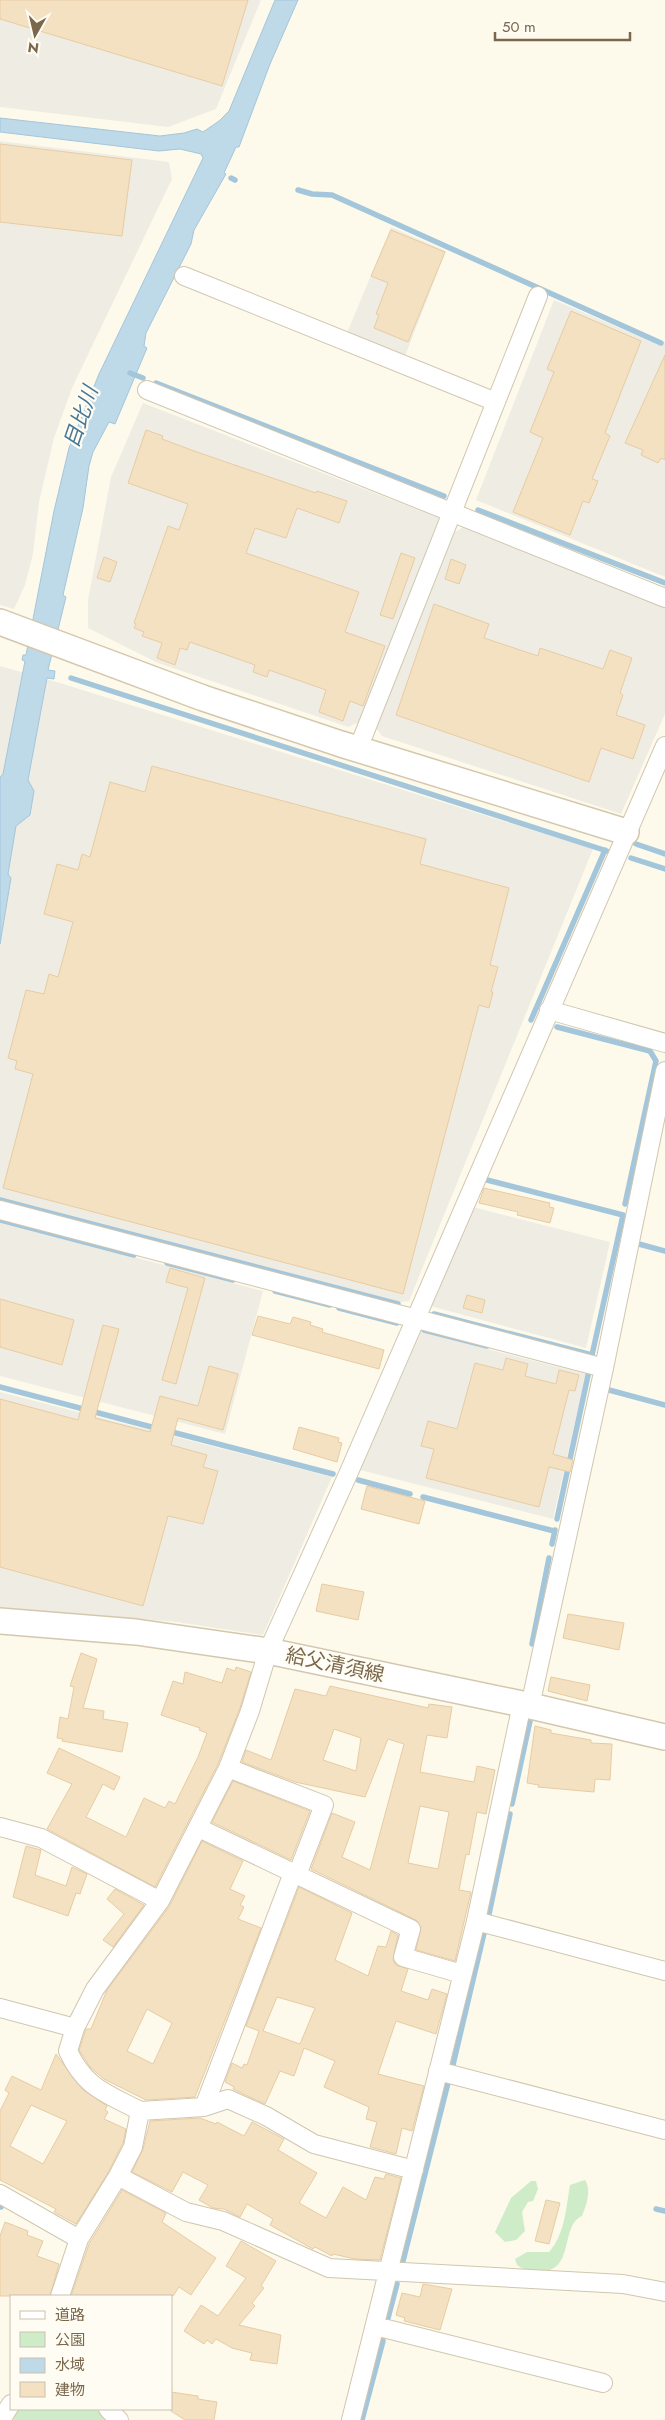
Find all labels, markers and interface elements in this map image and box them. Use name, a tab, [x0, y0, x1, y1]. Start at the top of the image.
north arrow	[10, 10, 60, 60]
scale bar	[495, 10, 630, 42]
text: 50 m	[502, 16, 536, 38]
text: N	[26, 37, 40, 59]
water label: 目比川	[57, 380, 106, 452]
street label: 給父清須線	[283, 1640, 387, 1690]
legend	[10, 2295, 172, 2410]
text: 道路	[55, 2304, 85, 2326]
text: 公園	[55, 2329, 85, 2351]
text: 水域	[55, 2354, 85, 2376]
text: 建物	[55, 2379, 85, 2401]

